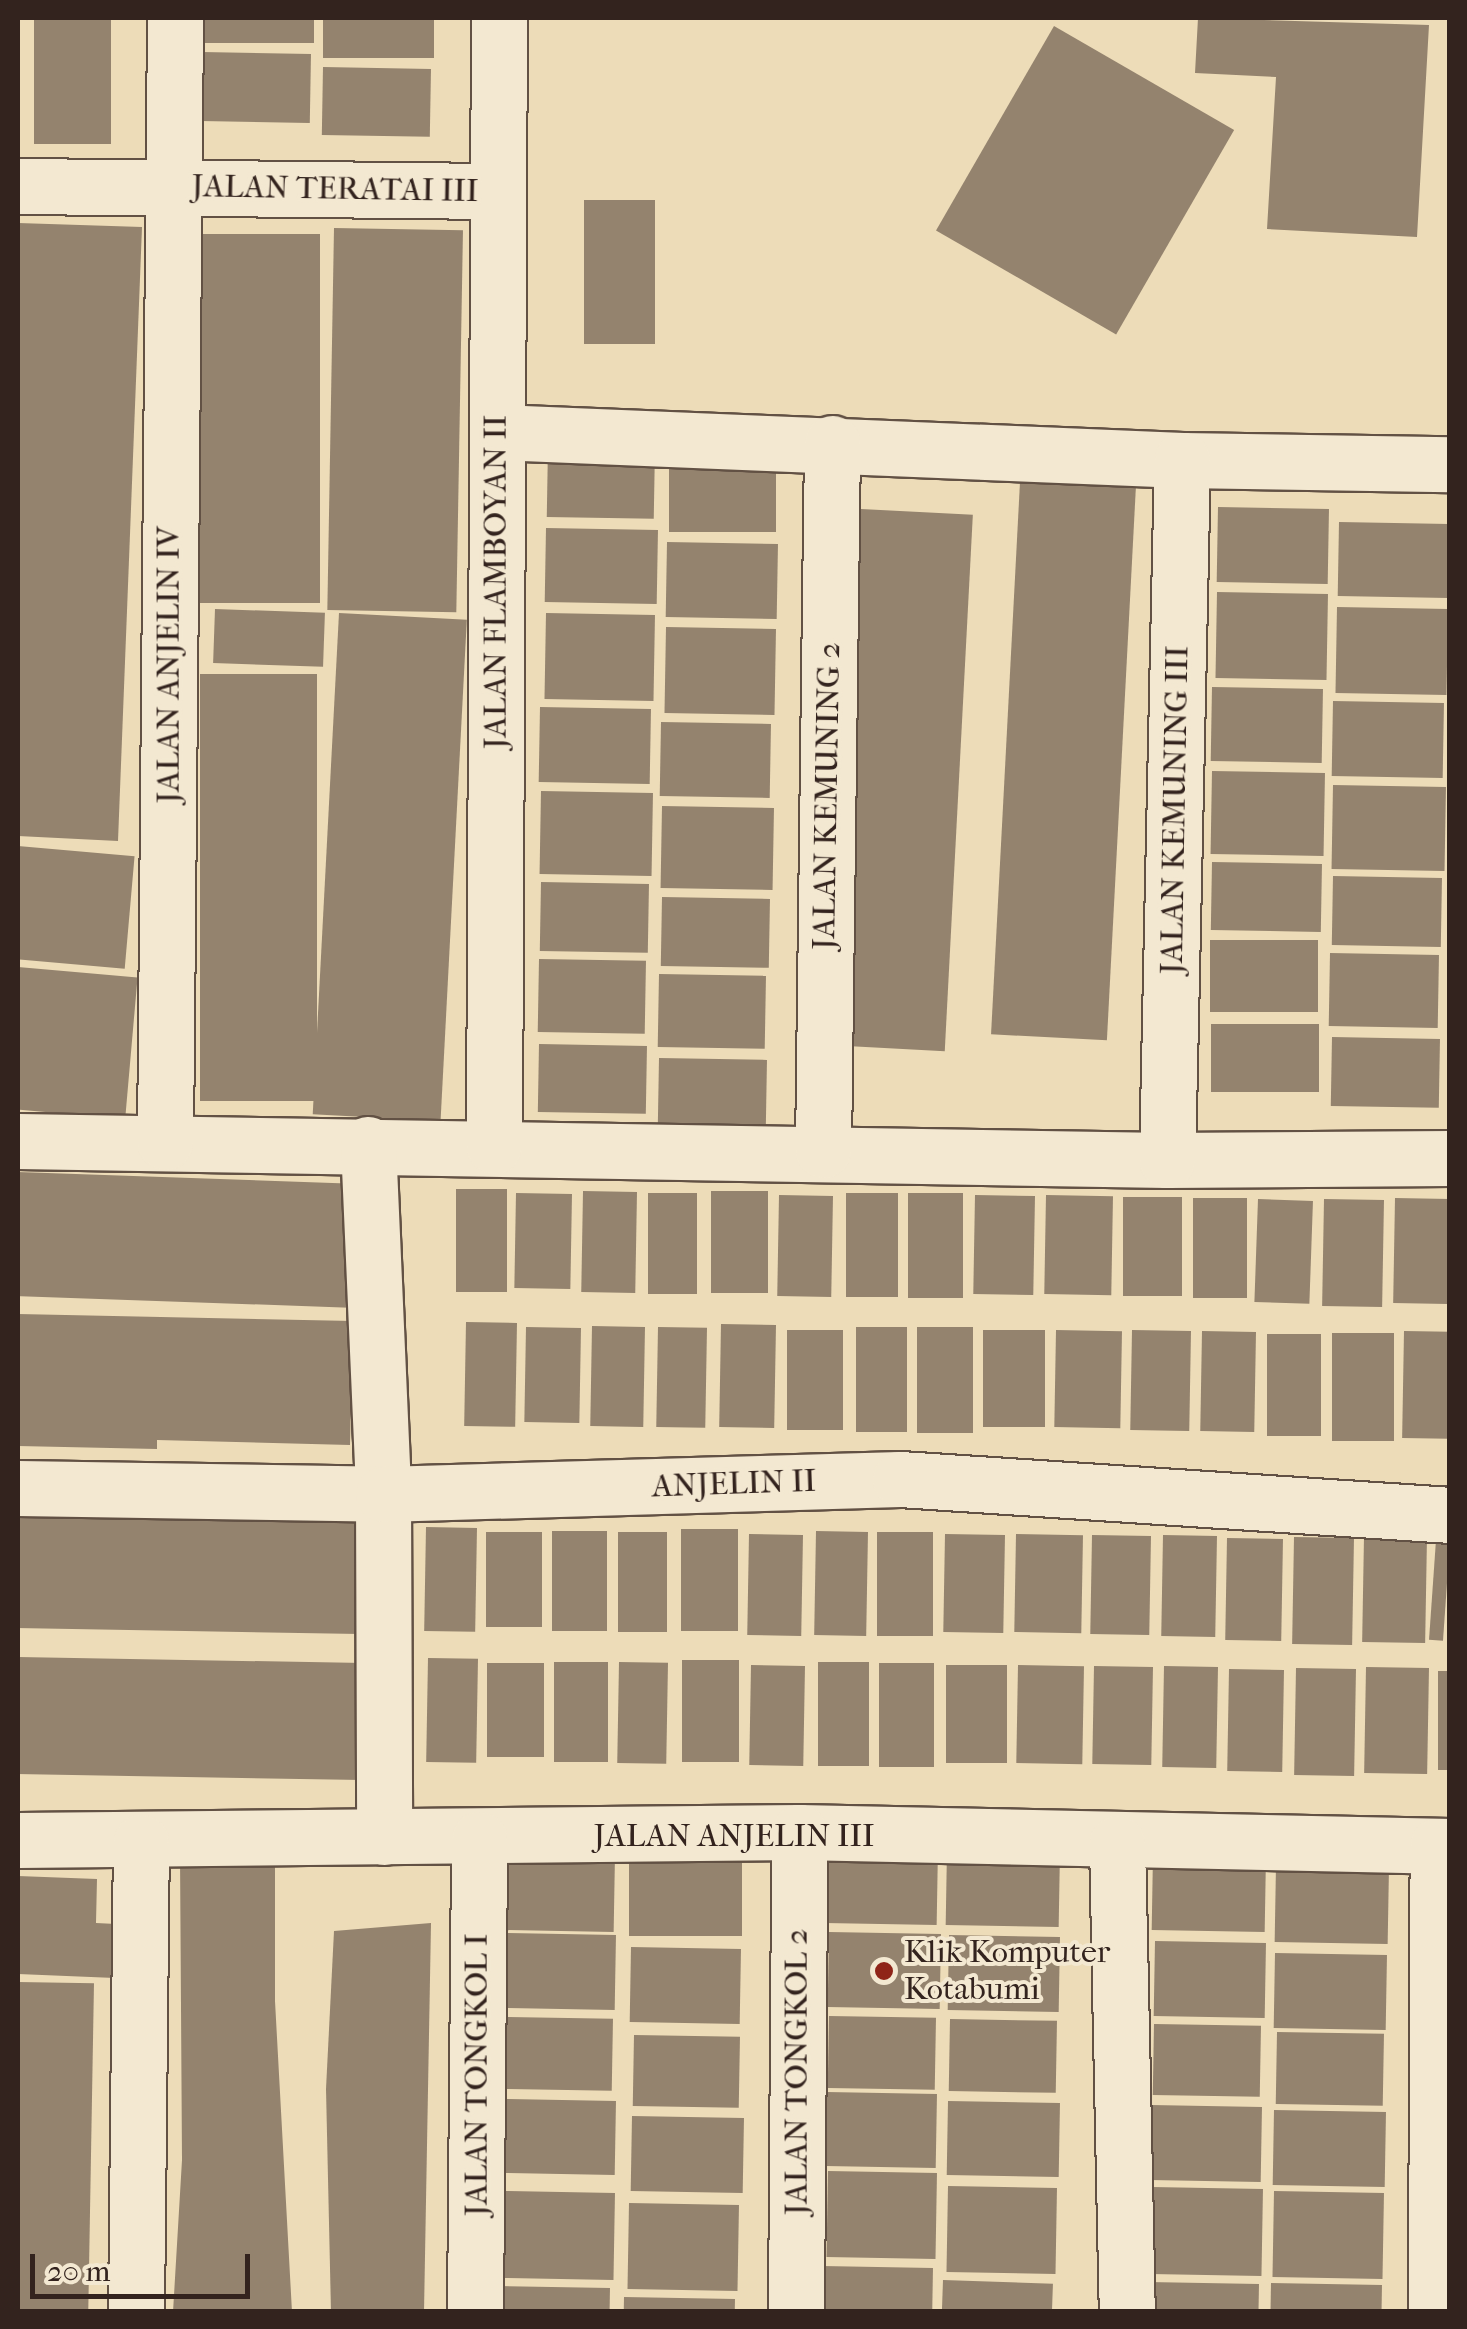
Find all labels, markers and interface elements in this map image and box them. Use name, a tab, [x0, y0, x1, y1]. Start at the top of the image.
street label: JALAN TERATAI III	[191, 167, 479, 211]
street label: JALAN FLAMBOYAN II	[477, 415, 515, 749]
street label: JALAN ANJELIN IV	[150, 526, 188, 804]
street label: JALAN KEMUNING 2	[805, 642, 849, 950]
street label: JALAN KEMUNING III	[1153, 645, 1197, 975]
street label: ANJELIN II	[651, 1462, 817, 1506]
street label: JALAN ANJELIN III	[593, 1817, 875, 1855]
street label: JALAN TONGKOL 2	[778, 1929, 816, 2215]
street label: JALAN TONGKOL I	[458, 1934, 496, 2216]
place label: Klik Komputer Kotabumi	[904, 1934, 1110, 2009]
marker: Klik Komputer Kotabumi	[873, 1960, 895, 1982]
scale bar	[35, 2234, 255, 2296]
text: 20 m	[47, 2254, 110, 2289]

